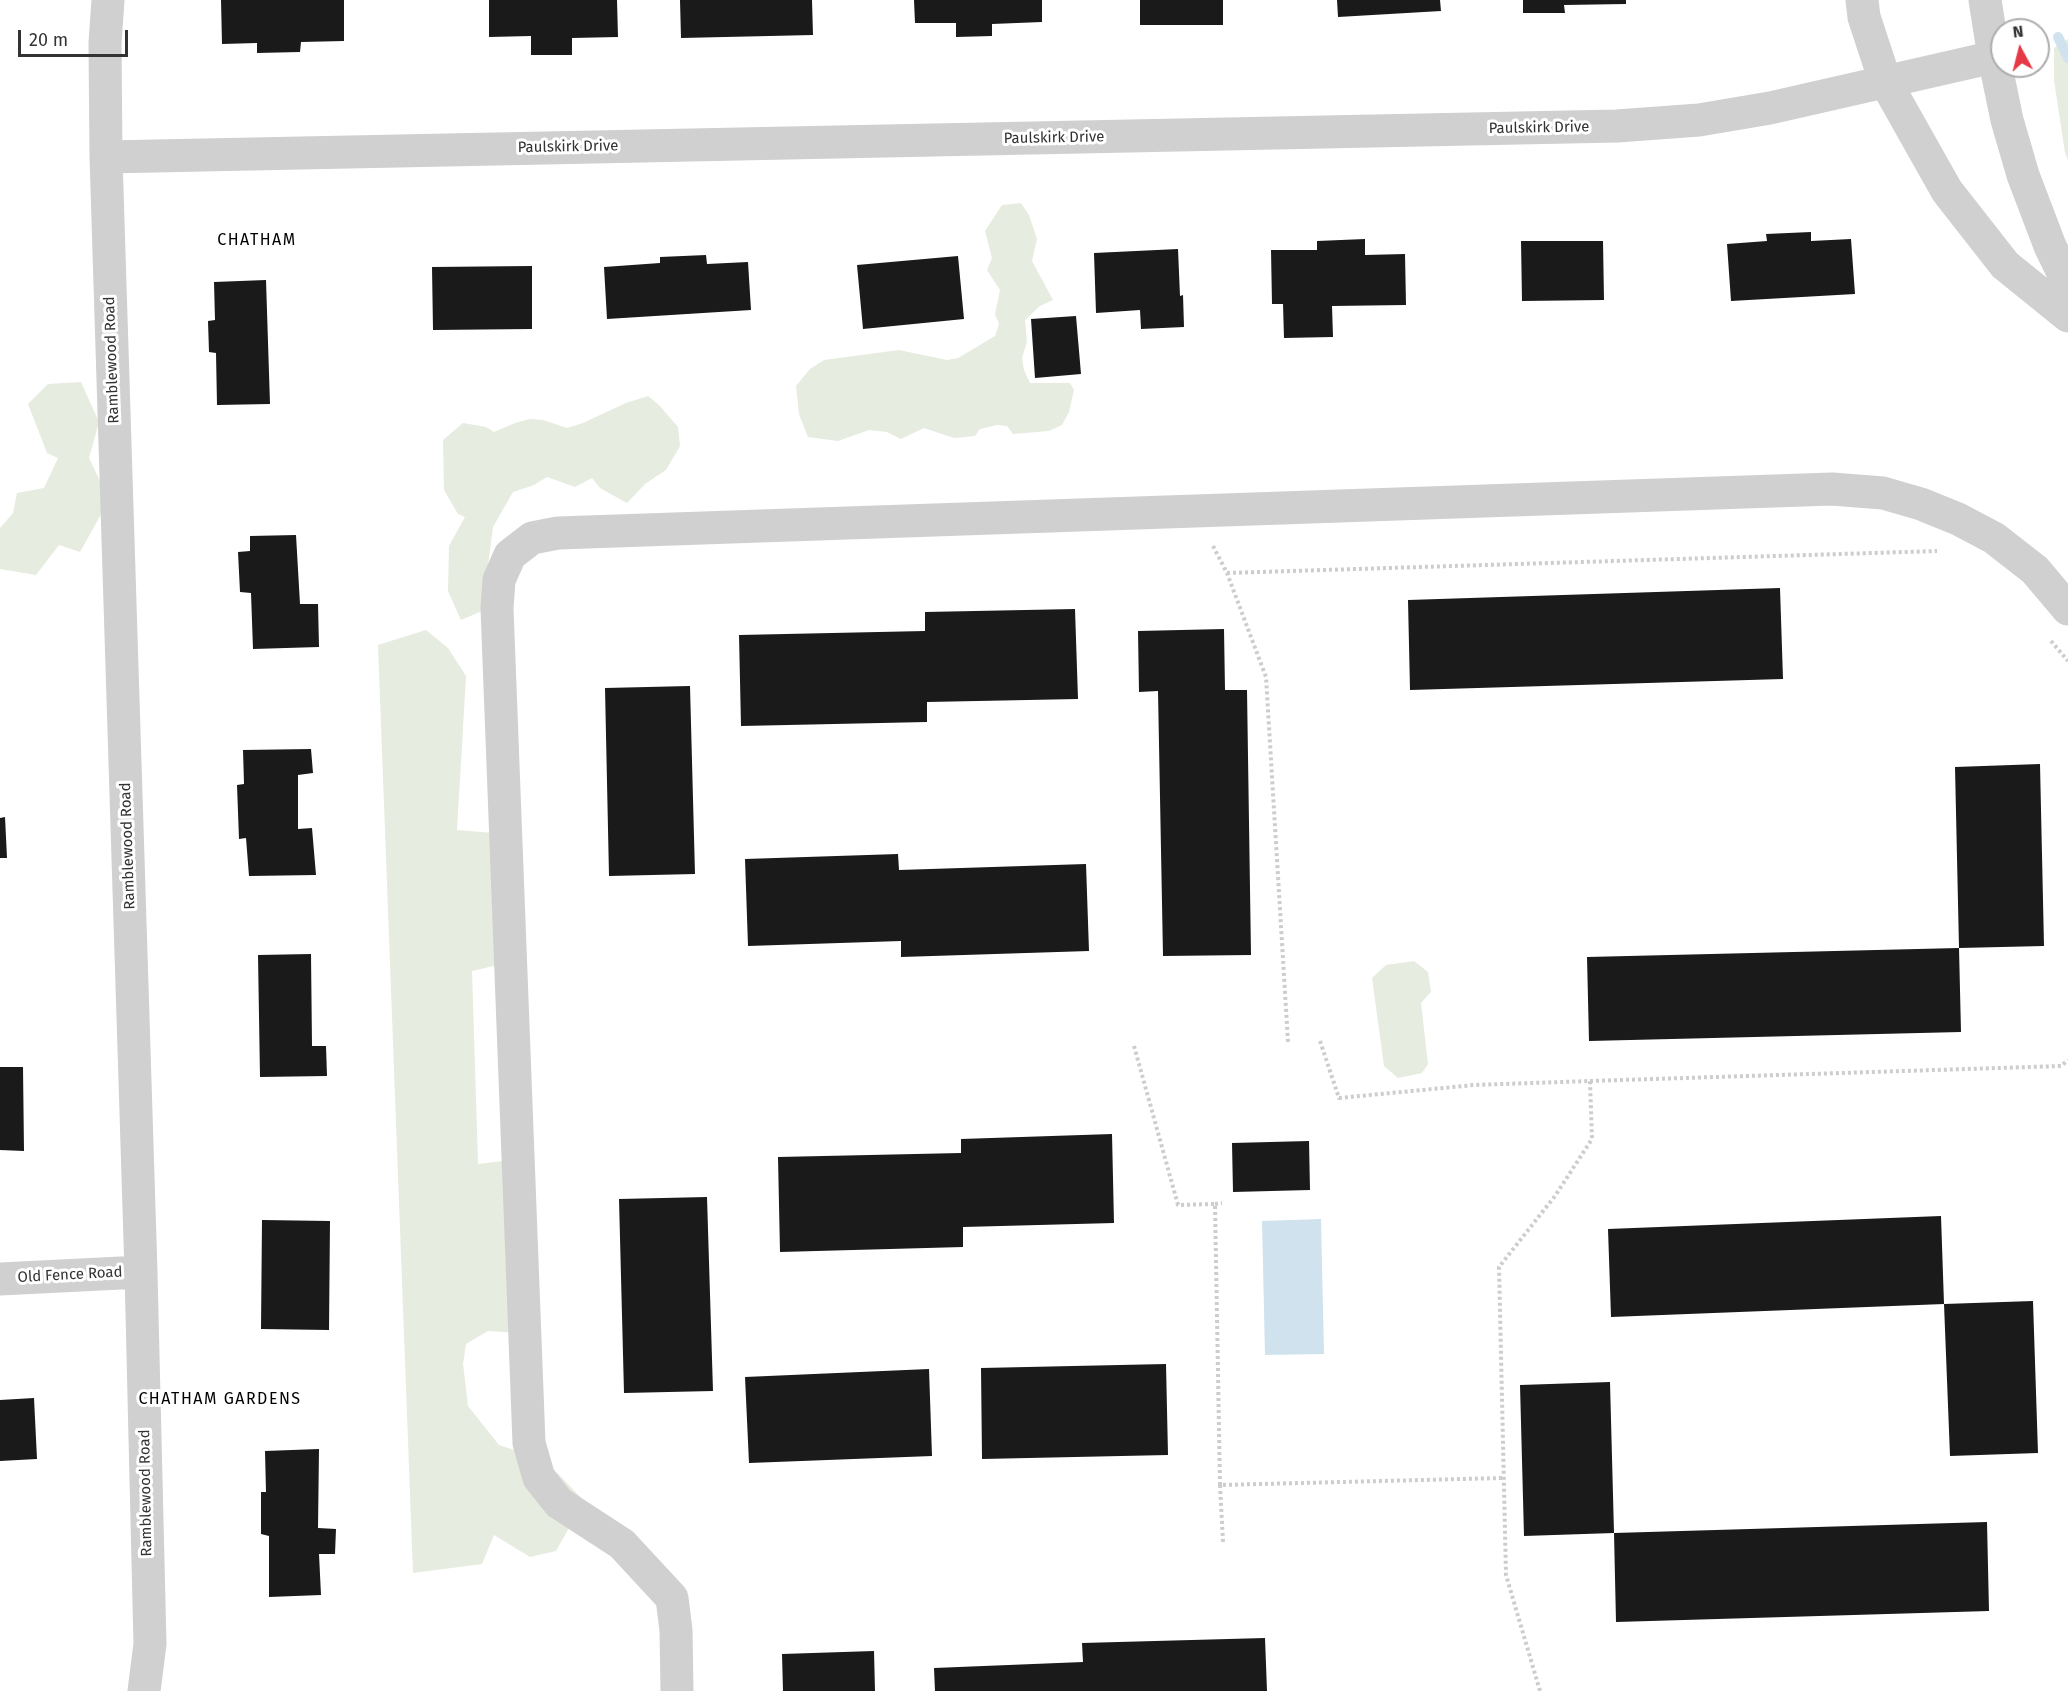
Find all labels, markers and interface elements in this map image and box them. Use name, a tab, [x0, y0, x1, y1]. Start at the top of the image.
scale bar	[21, 18, 130, 56]
north arrow	[1990, 18, 2050, 78]
text: N	[2012, 22, 2024, 42]
text: 20 m	[29, 29, 68, 51]
street label: Paulskirk Drive	[1488, 118, 1590, 138]
street label: Paulskirk Drive	[1003, 128, 1105, 148]
street label: Paulskirk Drive	[517, 137, 619, 157]
district label: CHATHAM	[217, 231, 297, 251]
street label: Ramblewood Road	[101, 296, 123, 424]
street label: Ramblewood Road	[117, 782, 139, 910]
street label: Old Fence Road	[17, 1263, 123, 1287]
district label: CHATHAM GARDENS	[138, 1390, 302, 1410]
street label: Ramblewood Road	[136, 1429, 156, 1557]

